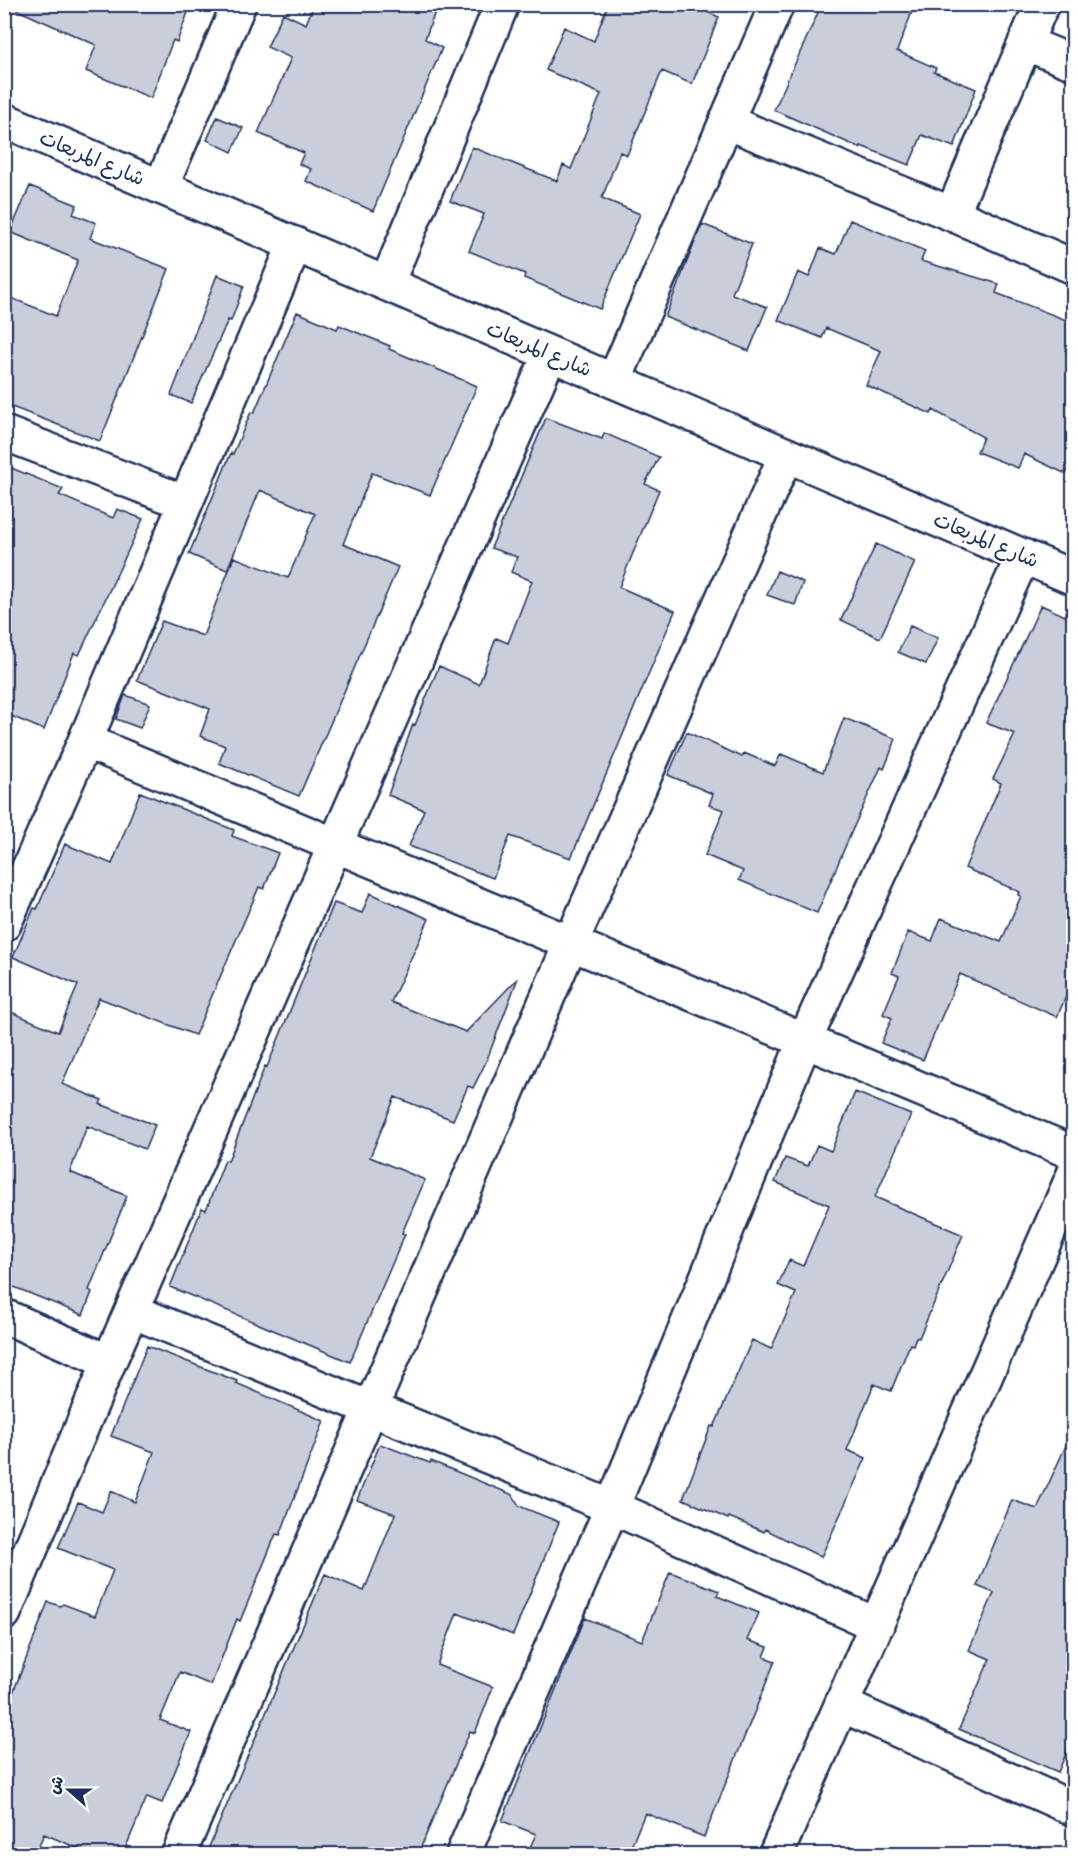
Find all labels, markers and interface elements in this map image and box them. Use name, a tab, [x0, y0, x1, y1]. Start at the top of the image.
street label: شارع المربعات	[35, 125, 148, 192]
street label: شارع المربعات	[482, 316, 595, 383]
street label: شارع المربعات	[929, 507, 1042, 574]
north arrow	[39, 1760, 99, 1820]
text: ش	[43, 1773, 68, 1797]

